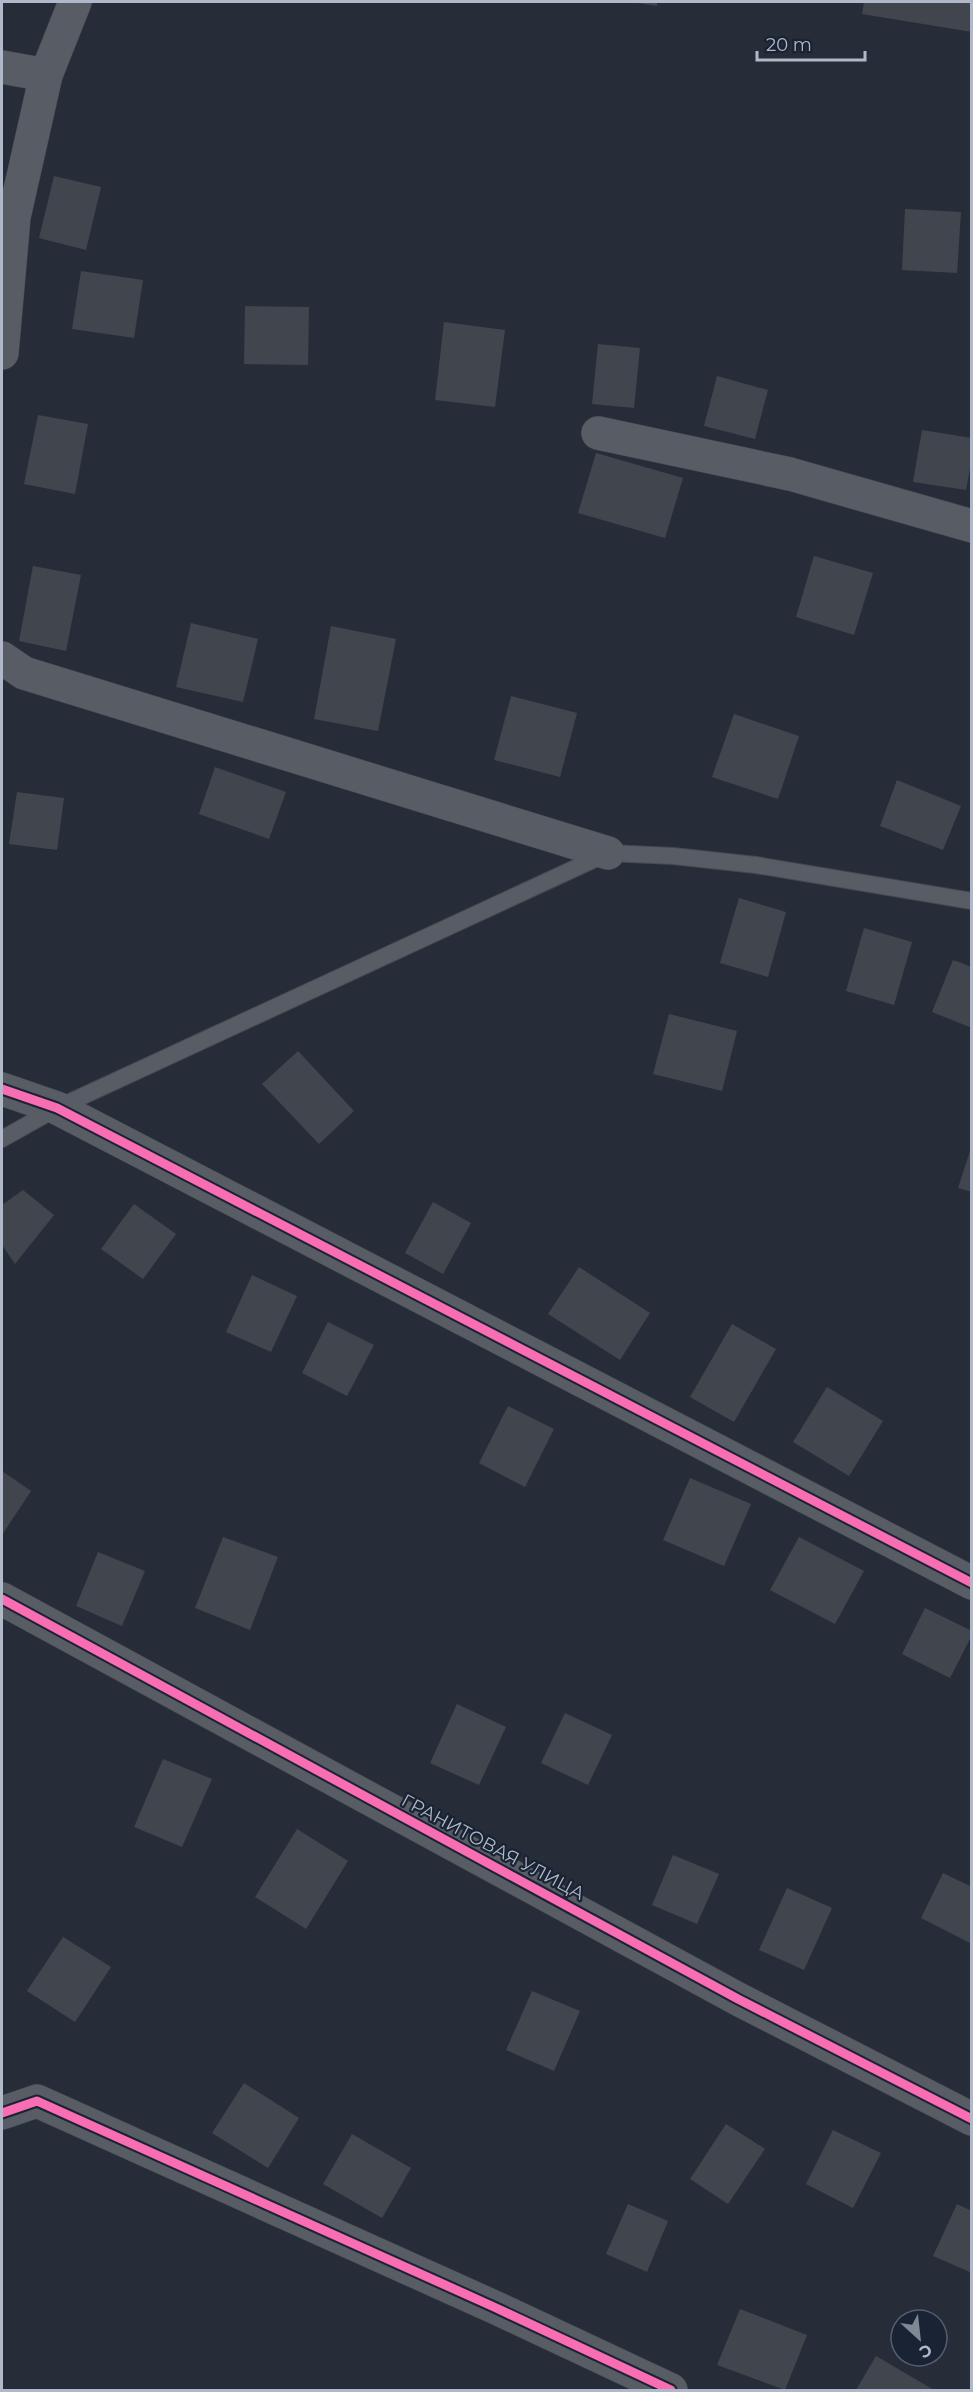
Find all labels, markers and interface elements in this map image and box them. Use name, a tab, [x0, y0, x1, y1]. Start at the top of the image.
scale bar	[757, 24, 865, 62]
text: 20 m	[766, 34, 812, 56]
street label: ГРАНИТОВАЯ УЛИЦА	[398, 1789, 589, 1905]
north arrow	[889, 2308, 949, 2368]
text: С	[916, 2340, 935, 2362]

